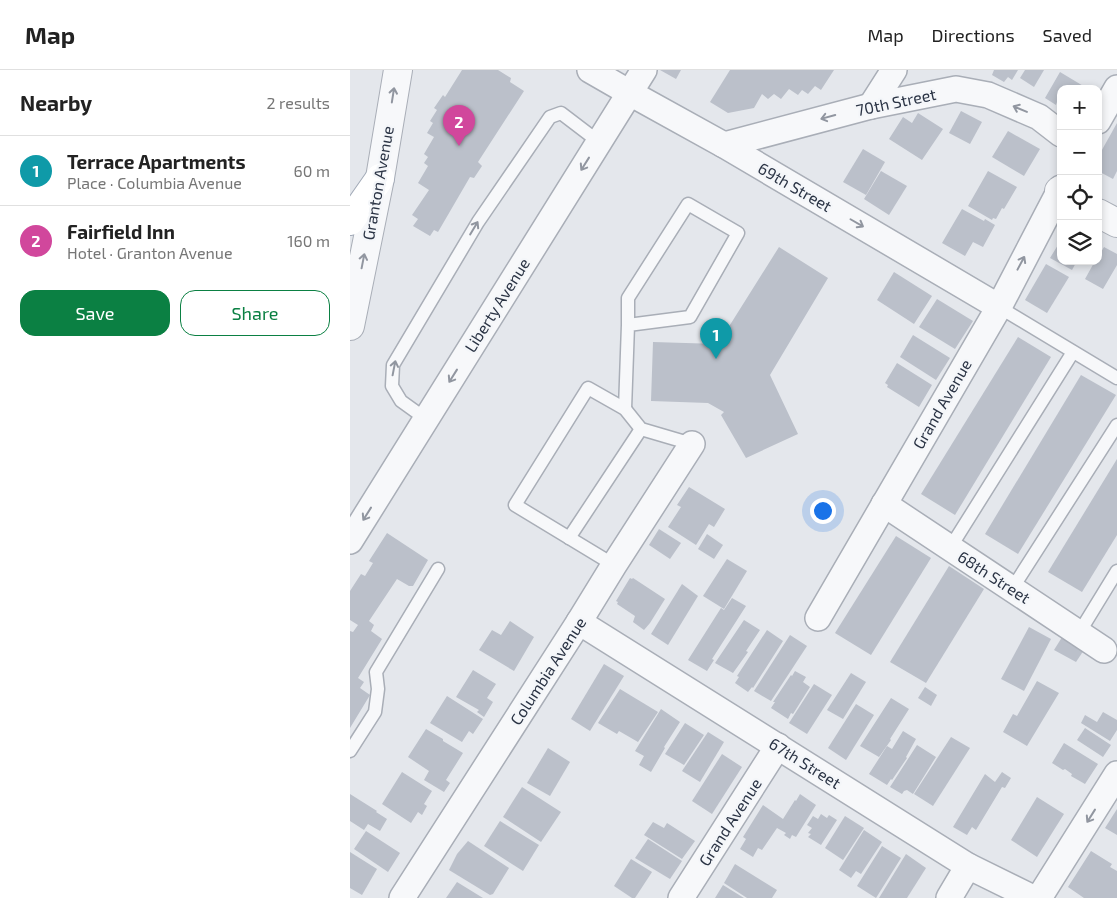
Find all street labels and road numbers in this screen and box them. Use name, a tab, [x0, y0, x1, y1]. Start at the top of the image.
street label: 70th Street	[854, 84, 938, 119]
street label: Granton Avenue	[358, 124, 397, 242]
street label: 69th Street	[755, 158, 835, 215]
street label: Liberty Avenue	[460, 254, 533, 355]
street label: Grand Avenue	[908, 355, 975, 452]
street label: 68th Street	[955, 546, 1034, 607]
street label: Columbia Avenue	[506, 613, 590, 728]
street label: 67th Street	[766, 733, 845, 792]
street label: Grand Avenue	[694, 774, 765, 869]

